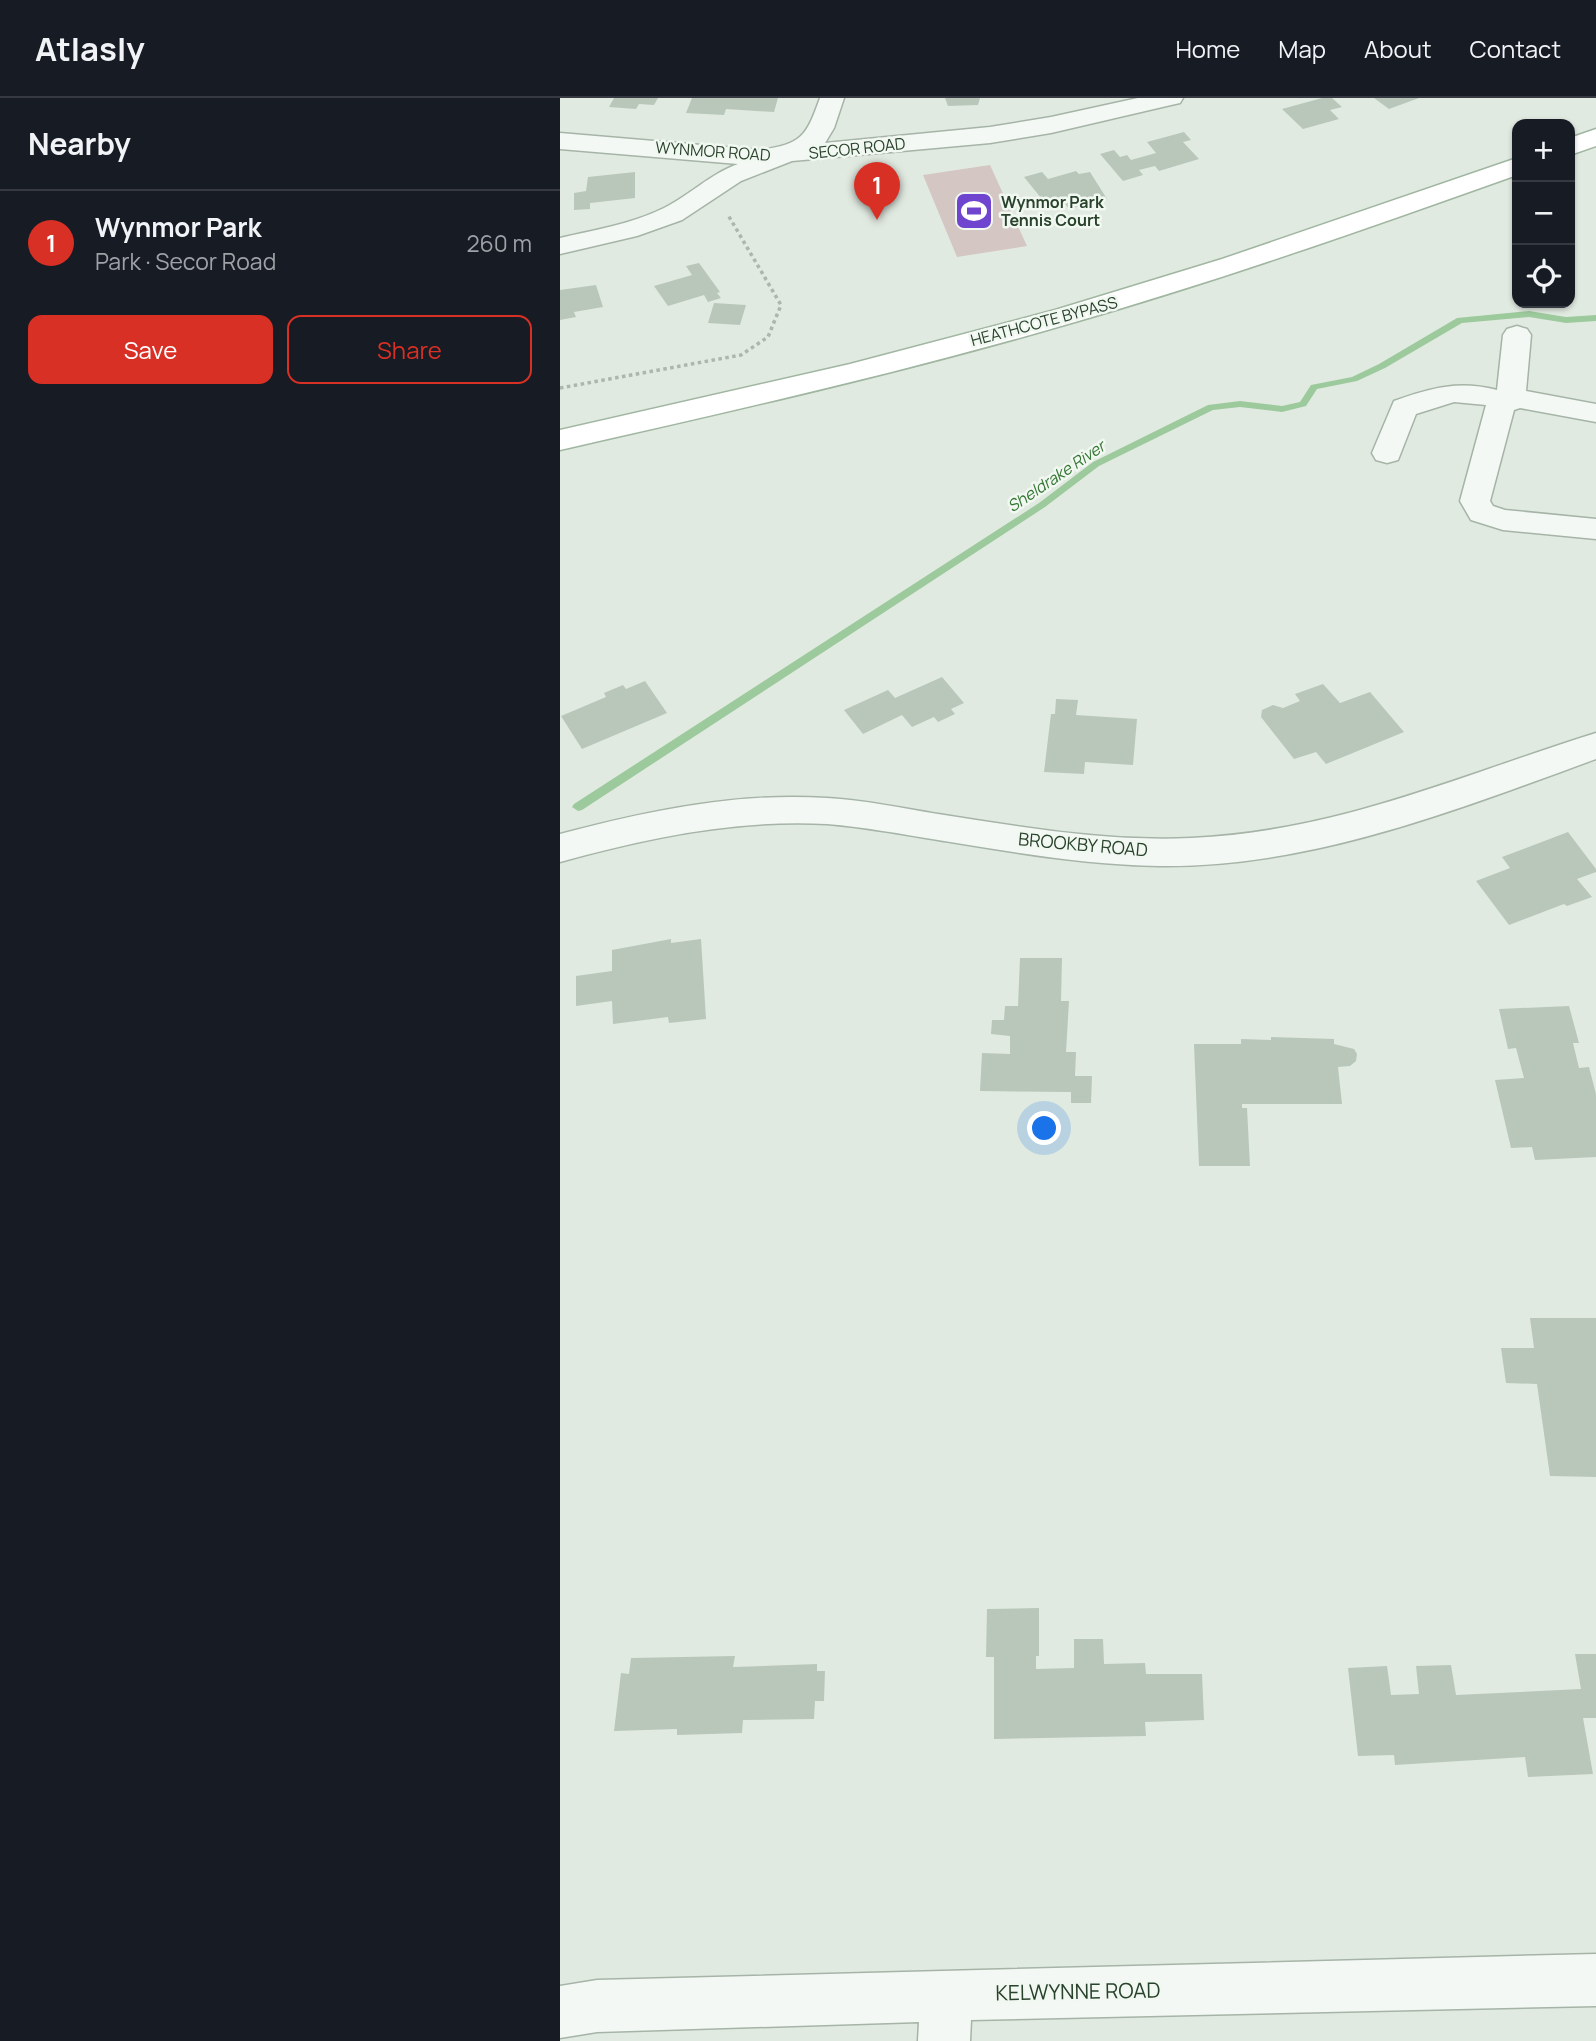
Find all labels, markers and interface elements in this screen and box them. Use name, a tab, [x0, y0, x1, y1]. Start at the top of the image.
text: Atlasly	[35, 26, 145, 71]
text: Home	[1175, 32, 1240, 65]
text: Map	[1278, 32, 1326, 65]
text: About	[1364, 32, 1432, 65]
text: Contact	[1470, 32, 1561, 65]
map controls	[1512, 119, 1575, 308]
button: +	[1512, 119, 1575, 182]
text: Nearby	[28, 123, 131, 164]
street label: SECOR ROAD	[808, 132, 907, 164]
street label: WYNMOR ROAD	[655, 136, 772, 166]
pin: 1	[854, 162, 900, 220]
button: −	[1512, 182, 1575, 245]
sports icon: Wynmor Park Tennis Court	[953, 190, 995, 232]
place label: Wynmor Park Tennis Court	[1001, 191, 1104, 231]
text: Wynmor Park	[95, 209, 262, 245]
text: 1	[46, 227, 56, 259]
text: 260 m	[466, 227, 532, 259]
text: Park · Secor Road	[95, 245, 276, 277]
button: locate	[1512, 245, 1575, 308]
street label: HEATHCOTE BYPASS	[968, 291, 1120, 351]
button: Save	[28, 315, 273, 384]
button: Share	[287, 315, 532, 384]
water label: Sheldrake River	[1003, 434, 1111, 517]
street label: BROOKBY ROAD	[1017, 826, 1149, 862]
your location	[1027, 1111, 1061, 1145]
street label: KELWYNNE ROAD	[995, 1976, 1161, 2006]

